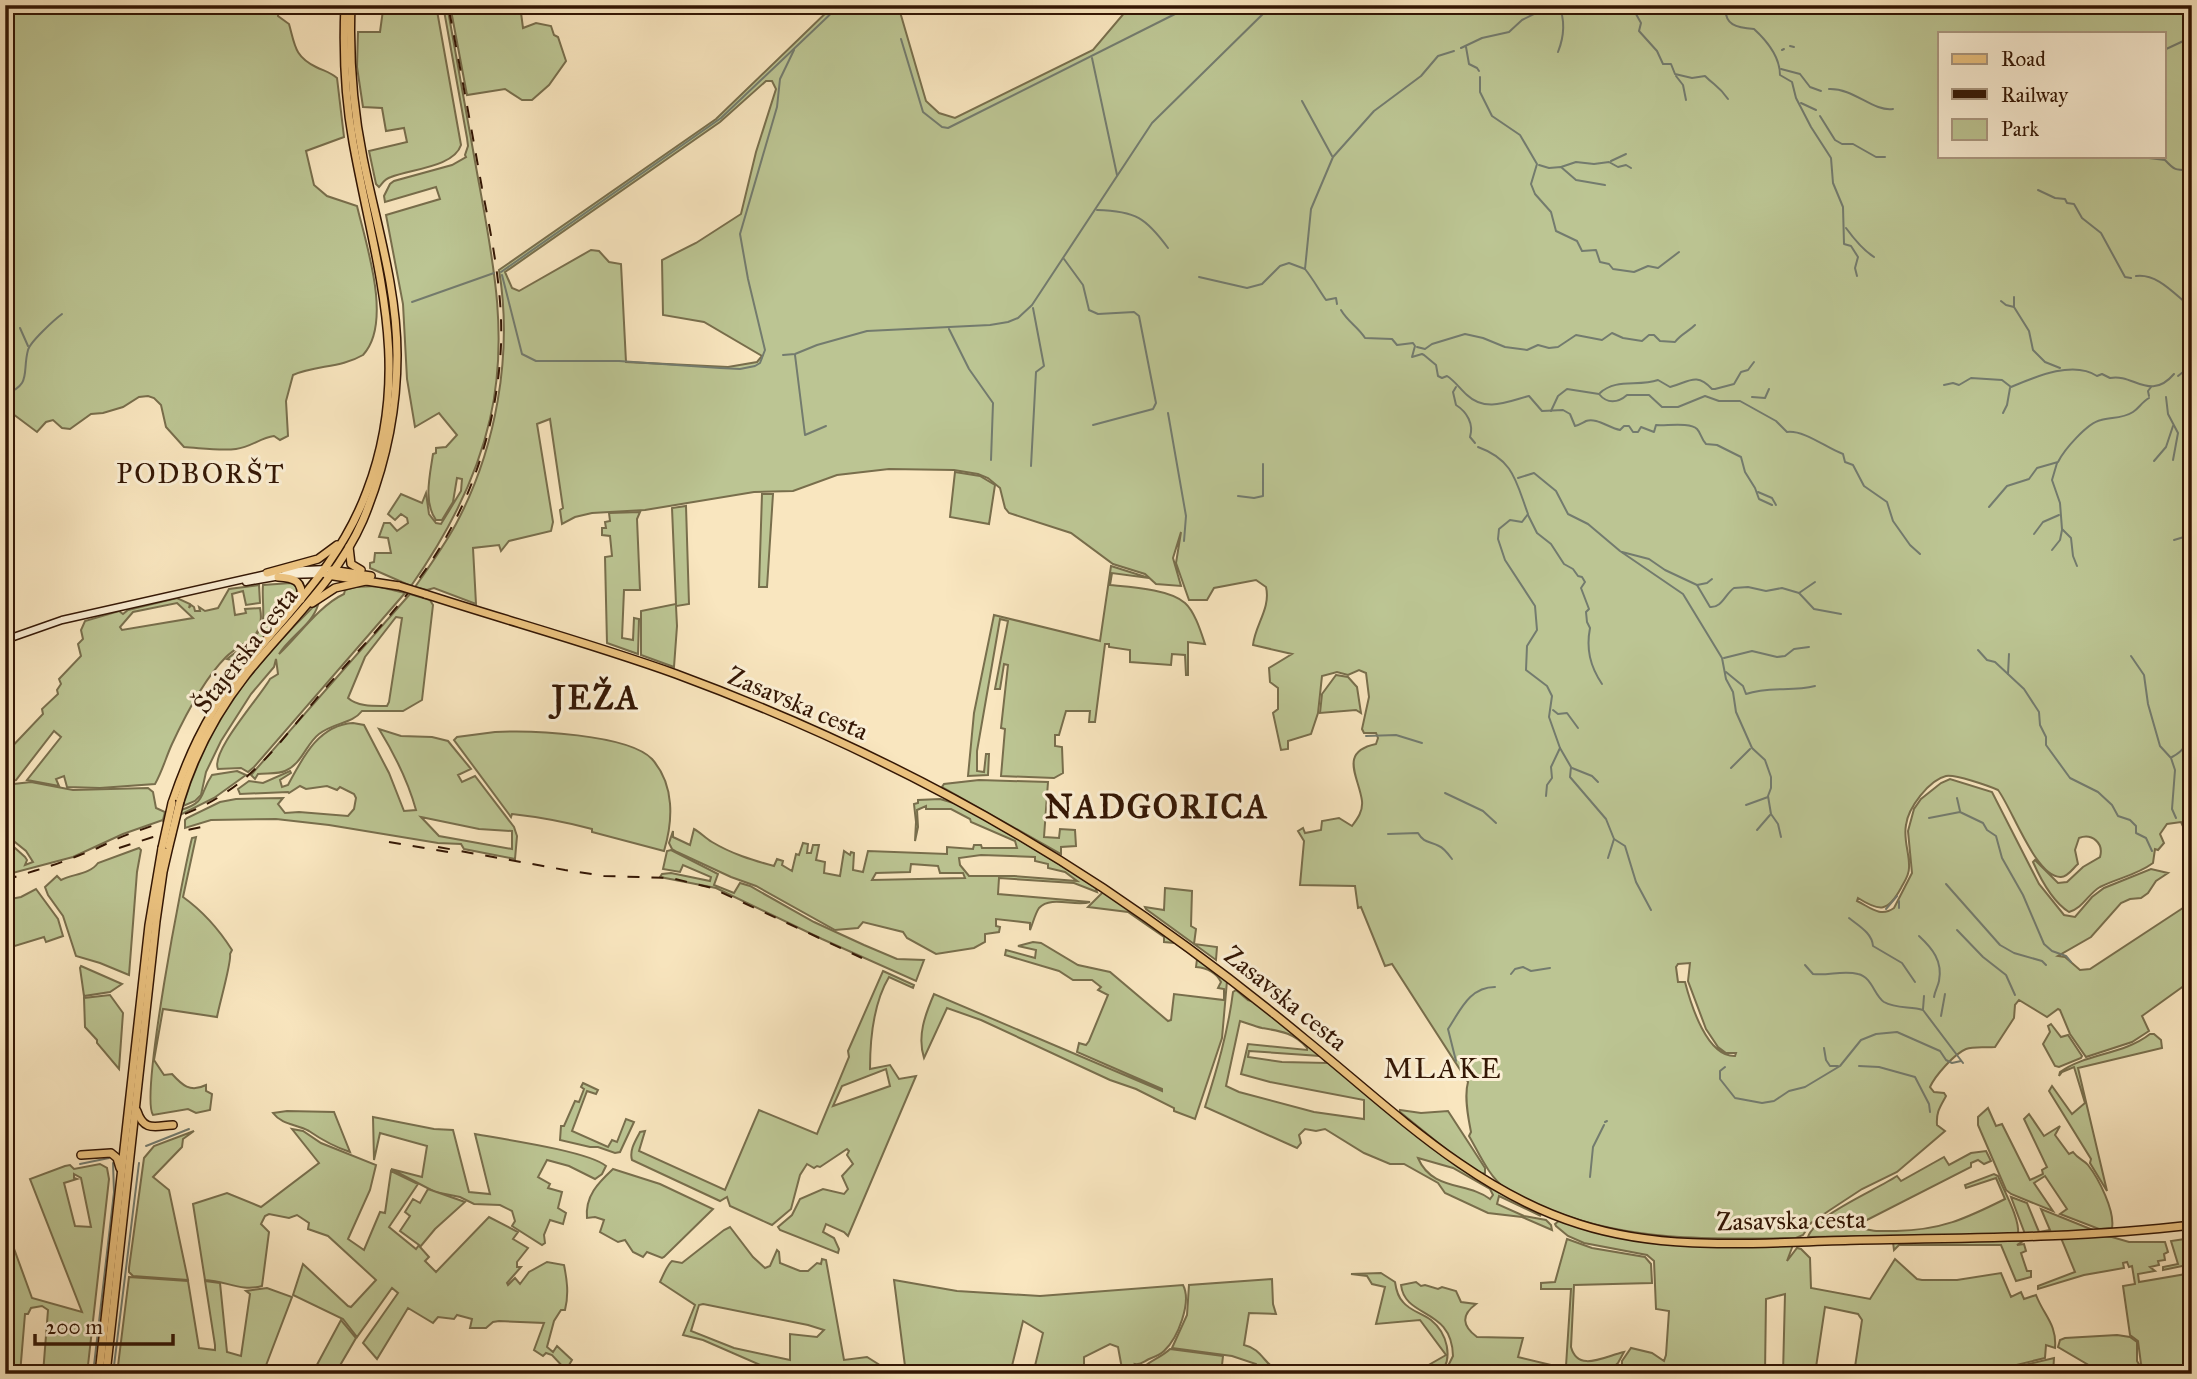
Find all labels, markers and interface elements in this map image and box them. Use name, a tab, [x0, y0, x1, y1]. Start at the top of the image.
legend	[1938, 32, 2166, 158]
text: Road	[2001, 46, 2046, 72]
text: Railway	[2001, 82, 2069, 108]
text: Park	[2001, 116, 2039, 142]
district label: PODBORŠT	[116, 456, 286, 491]
street label: Štajerska cesta	[186, 580, 304, 720]
street label: Zasavska cesta	[723, 659, 873, 747]
district label: JEŽA	[548, 676, 640, 720]
district label: NADGORICA	[1045, 787, 1269, 827]
street label: Zasavska cesta	[1218, 939, 1354, 1057]
district label: MLAKE	[1383, 1051, 1503, 1086]
street label: Zasavska cesta	[1716, 1203, 1866, 1237]
scale bar	[35, 1302, 173, 1346]
text: 200 m	[46, 1314, 103, 1340]

